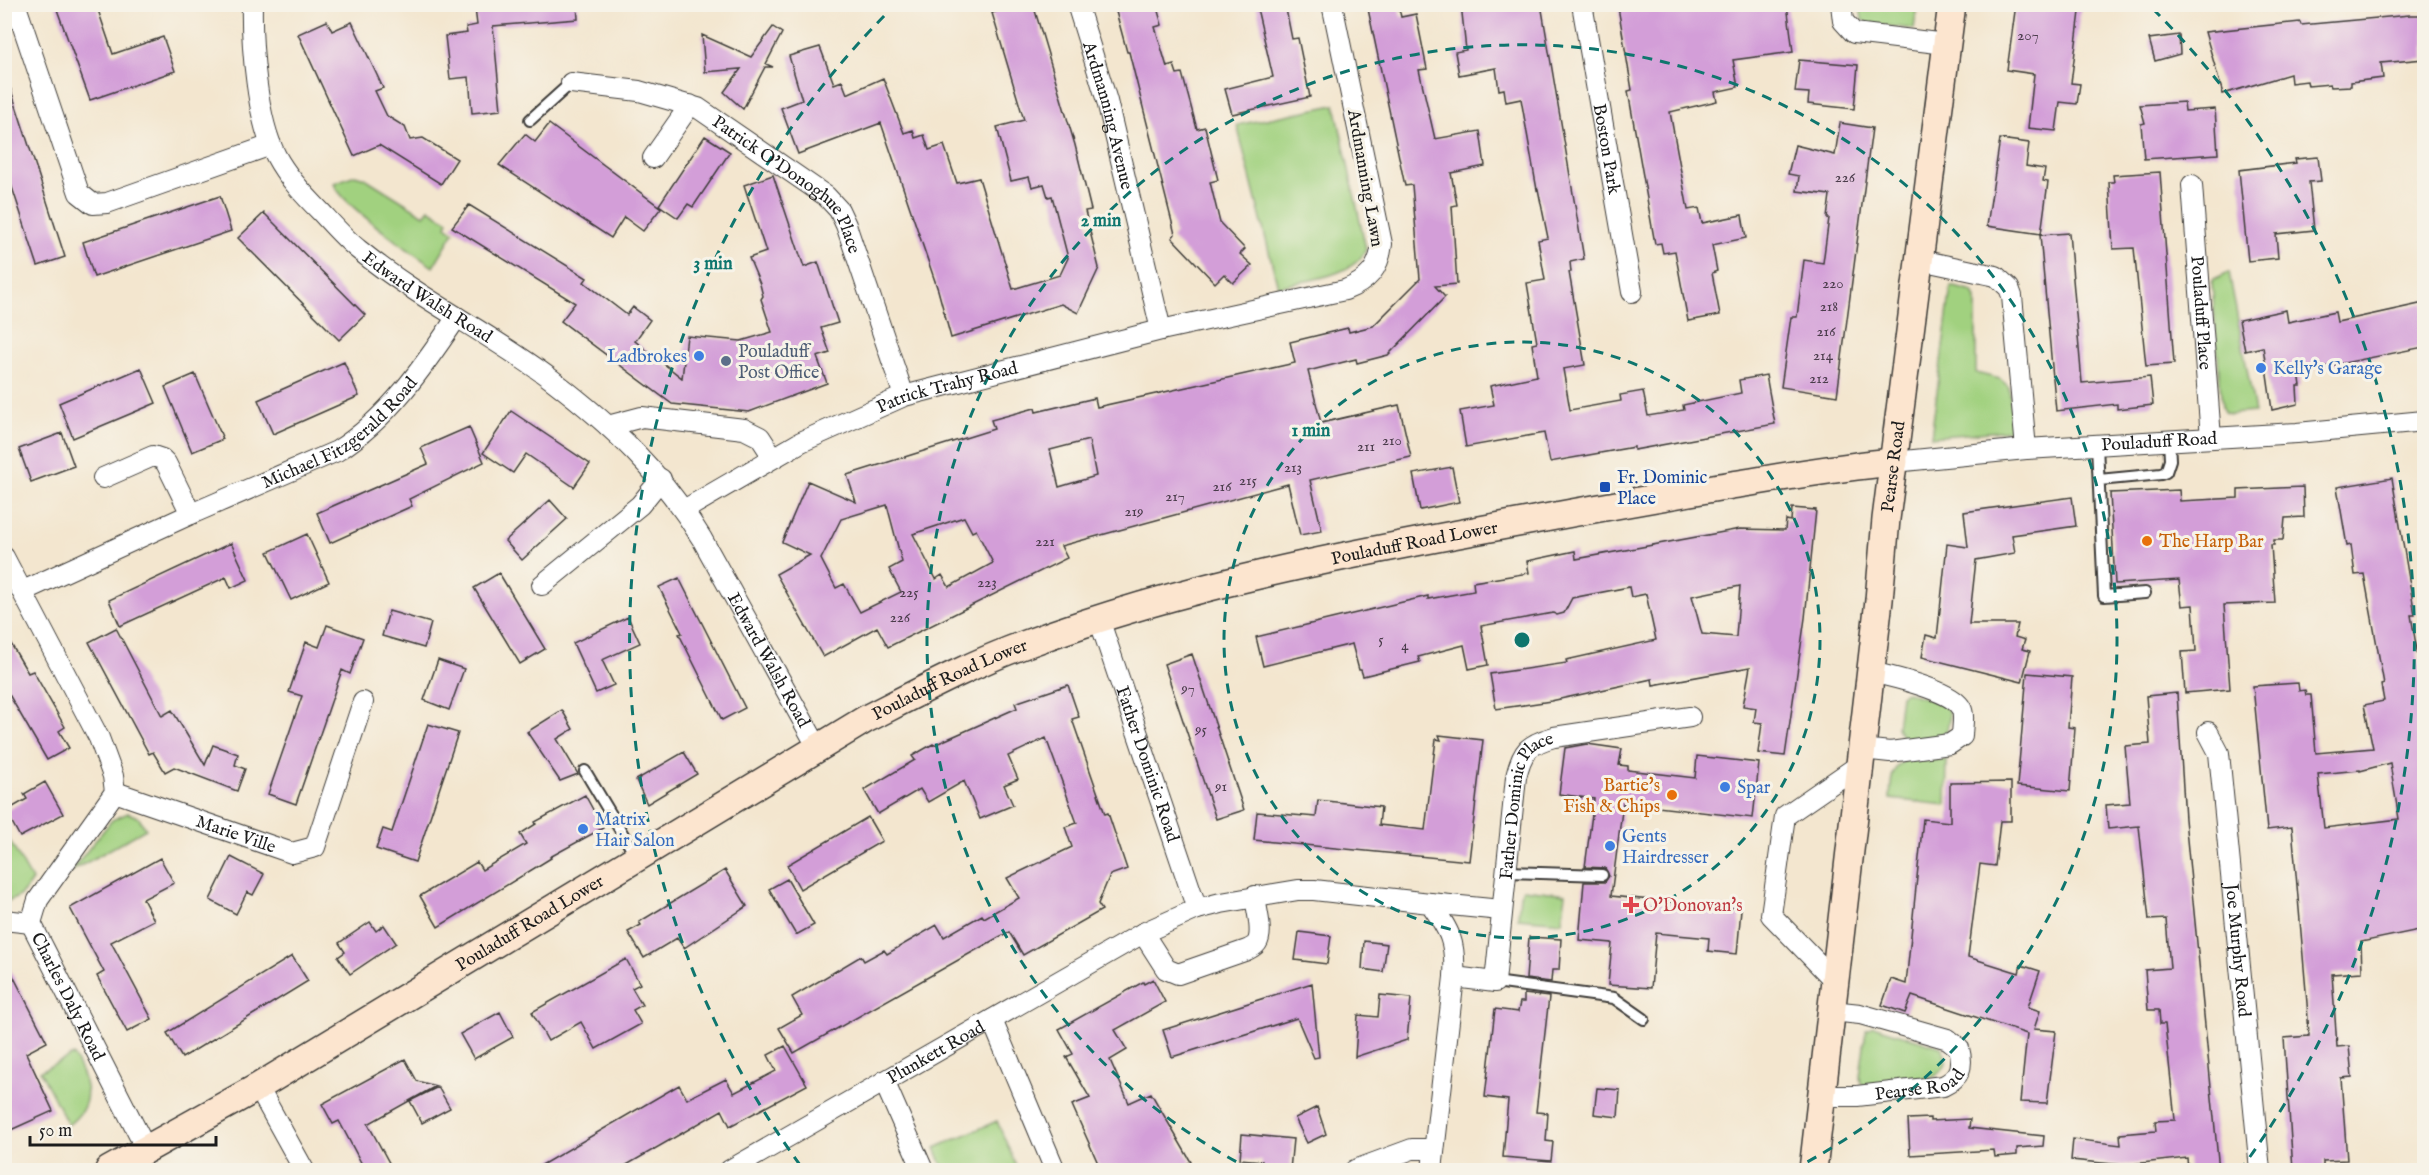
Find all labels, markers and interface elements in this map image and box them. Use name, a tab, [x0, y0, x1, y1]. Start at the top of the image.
house number: 207	[2017, 26, 2039, 45]
street label: Ardmanning Avenue	[1076, 38, 1138, 192]
street label: Boston Park	[1587, 102, 1625, 197]
street label: Ardmanning Lawn	[1341, 107, 1388, 249]
street label: Patrick O'Donoghue Place	[707, 111, 865, 257]
house number: 226	[1835, 168, 1856, 187]
text: 2 min	[1081, 210, 1122, 233]
street label: Edward Walsh Road	[357, 247, 496, 349]
text: 3 min	[694, 253, 733, 276]
street label: Pouladuff Place	[2184, 255, 2216, 371]
house number: 220	[1822, 274, 1844, 293]
house number: 218	[1820, 297, 1838, 316]
house number: 216	[1817, 322, 1836, 341]
place label: Pouladuff Post Office	[738, 341, 819, 385]
place label: Ladbrokes	[607, 346, 687, 369]
house number: 214	[1813, 346, 1834, 365]
marker: Ladbrokes	[692, 349, 706, 363]
marker: Pouladuff Post Office	[719, 354, 733, 368]
street label: Patrick Trahy Road	[873, 357, 1021, 420]
place label: Kelly's Garage	[2273, 358, 2382, 381]
marker: Kelly's Garage	[2254, 361, 2268, 375]
house number: 212	[1809, 369, 1829, 388]
street label: Michael Fitzgerald Road	[259, 372, 423, 495]
street label: Pearse Road	[1877, 419, 1912, 514]
text: 1 min	[1292, 420, 1331, 443]
street label: Pouladuff Road	[2101, 428, 2218, 458]
house number: 210	[1382, 431, 1402, 450]
house number: 211	[1357, 437, 1375, 456]
house number: 213	[1284, 458, 1302, 477]
place label: Fr. Dominic Place	[1617, 467, 1708, 511]
house number: 215	[1239, 471, 1258, 490]
house number: 216	[1213, 477, 1232, 496]
marker: Fr. Dominic Place	[1598, 480, 1612, 494]
house number: 217	[1165, 487, 1185, 506]
house number: 219	[1124, 502, 1144, 521]
street label: Pouladuff Road Lower	[1329, 517, 1500, 572]
place label: The Harp Bar	[2159, 531, 2264, 554]
house number: 221	[1035, 532, 1055, 551]
marker: The Harp Bar	[2140, 534, 2154, 548]
house number: 223	[977, 573, 997, 592]
house number: 225	[899, 583, 919, 602]
street label: Edward Walsh Road	[721, 589, 815, 733]
house number: 226	[890, 608, 911, 627]
house number: 5	[1378, 630, 1384, 649]
centre of rings	[1512, 630, 1532, 650]
street label: Pouladuff Road Lower	[869, 634, 1031, 727]
house number: 4	[1401, 636, 1409, 655]
house number: 97	[1180, 679, 1195, 698]
street label: Father Dominic Road	[1110, 683, 1184, 846]
house number: 95	[1194, 720, 1208, 739]
street label: Father Dominic Place	[1496, 728, 1556, 881]
place label: Bartie's Fish & Chips	[1563, 775, 1660, 819]
house number: 91	[1214, 777, 1227, 796]
place label: Spar	[1737, 777, 1771, 800]
marker: Spar	[1718, 780, 1732, 794]
marker: Bartie's Fish & Chips	[1665, 788, 1679, 802]
place label: Matrix Hair Salon	[595, 809, 675, 853]
street label: Marie Ville	[193, 811, 278, 860]
marker: Matrix Hair Salon	[576, 822, 590, 836]
place label: Gents Hairdresser	[1622, 826, 1709, 870]
marker: Gents Hairdresser	[1603, 839, 1617, 853]
street label: Pouladuff Road Lower	[452, 870, 609, 978]
street label: Joe Murphy Road	[2219, 881, 2255, 1019]
place label: O'Donovan's	[1643, 895, 1743, 918]
marker: O'Donovan's	[1624, 898, 1638, 912]
street label: Charles Daly Road	[25, 929, 109, 1065]
street label: Plunkett Road	[883, 1016, 990, 1090]
street label: Pearse Road	[1874, 1065, 1971, 1107]
scale bar	[30, 1109, 216, 1147]
text: 50 m	[39, 1120, 72, 1143]

